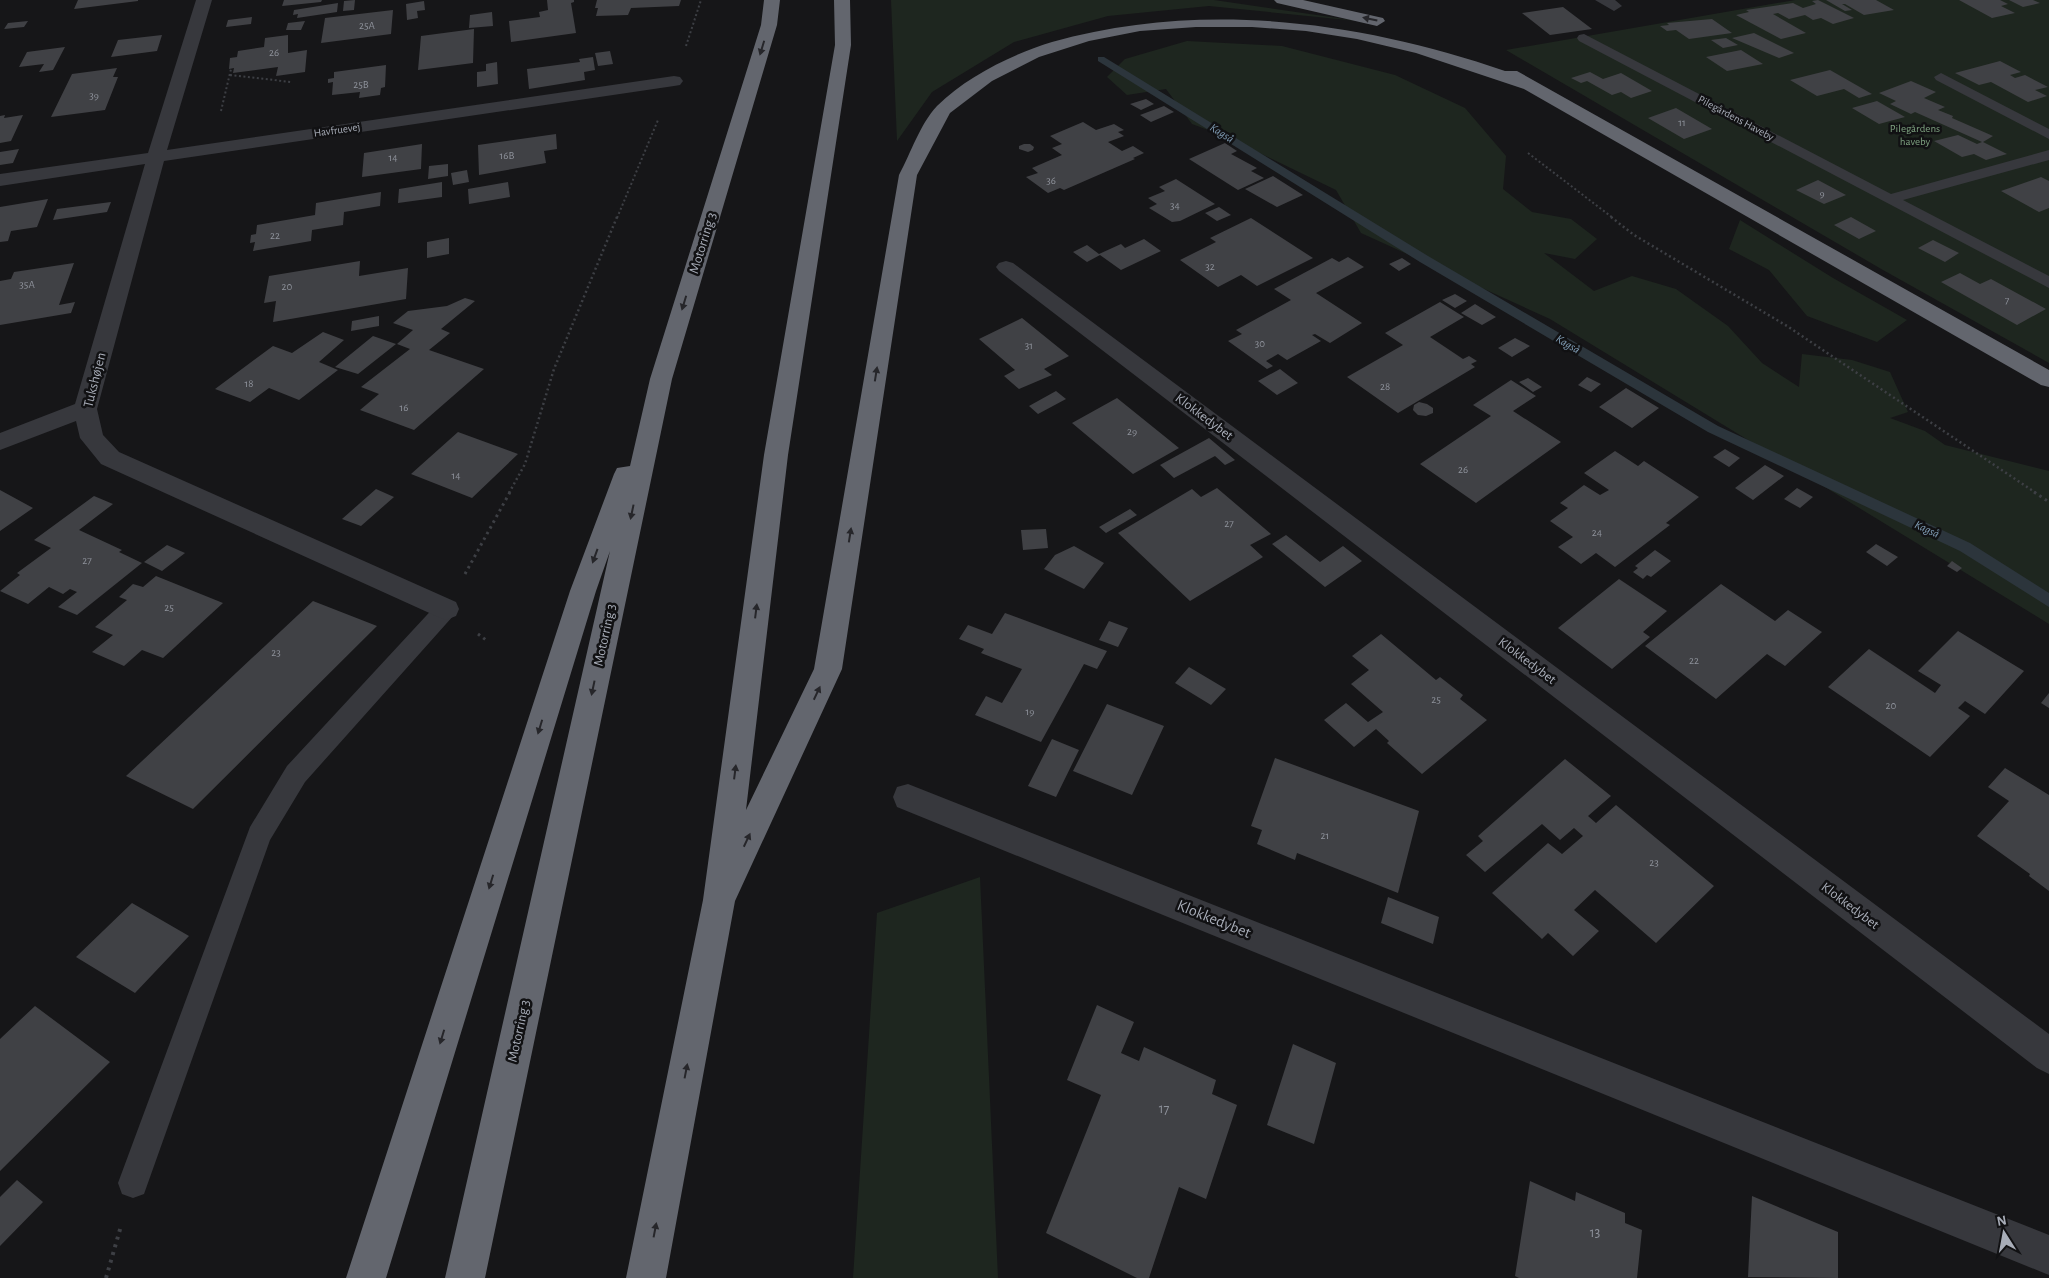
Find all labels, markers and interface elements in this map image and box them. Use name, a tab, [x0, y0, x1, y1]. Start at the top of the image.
one-way arrow	[1362, 15, 1378, 23]
house number: 25A	[359, 20, 376, 31]
one-way arrow	[758, 40, 766, 55]
house number: 26	[269, 47, 279, 58]
house number: 25B	[353, 79, 369, 90]
house number: 39	[89, 90, 99, 101]
street label: Pilegårdens Haveby	[1696, 93, 1776, 143]
house number: 11	[1678, 117, 1686, 128]
street label: Havfruevej	[313, 121, 361, 139]
water label: Kagså	[1208, 121, 1236, 145]
park label: Pilegårdens haveby	[1890, 123, 1940, 147]
house number: 16B	[500, 150, 515, 161]
house number: 14	[388, 152, 398, 163]
house number: 36	[1046, 175, 1056, 186]
house number: 9	[1819, 188, 1825, 199]
house number: 34	[1170, 200, 1180, 211]
street label: Motorring 3	[687, 211, 719, 275]
house number: 22	[270, 230, 280, 241]
house number: 32	[1205, 261, 1215, 272]
house number: 35A	[19, 279, 35, 290]
house number: 20	[282, 281, 293, 292]
house number: 7	[2005, 295, 2010, 306]
one-way arrow	[680, 296, 688, 311]
water label: Kagså	[1554, 332, 1582, 356]
house number: 30	[1255, 338, 1265, 349]
house number: 31	[1025, 340, 1033, 351]
street label: Tukshøjen	[81, 351, 109, 409]
one-way arrow	[872, 366, 880, 382]
house number: 18	[245, 378, 254, 389]
house number: 28	[1380, 381, 1390, 392]
street label: Klokkedybet	[1173, 391, 1236, 443]
house number: 16	[400, 402, 408, 413]
house number: 29	[1127, 426, 1137, 437]
house number: 26	[1458, 464, 1468, 475]
house number: 14	[451, 470, 461, 481]
one-way arrow	[627, 504, 635, 520]
house number: 27	[1224, 518, 1234, 529]
water label: Kagså	[1913, 518, 1941, 540]
one-way arrow	[846, 526, 854, 542]
house number: 24	[1592, 527, 1602, 538]
one-way arrow	[591, 548, 599, 563]
house number: 27	[82, 555, 92, 566]
house number: 25	[164, 602, 174, 613]
street label: Motorring 3	[592, 602, 618, 667]
one-way arrow	[752, 603, 760, 619]
street label: Klokkedybet	[1496, 635, 1559, 687]
house number: 23	[271, 647, 281, 658]
house number: 22	[1689, 655, 1699, 666]
one-way arrow	[589, 680, 597, 696]
one-way arrow	[813, 686, 821, 700]
house number: 25	[1431, 694, 1441, 705]
house number: 20	[1886, 700, 1897, 711]
house number: 19	[1026, 706, 1034, 717]
one-way arrow	[535, 719, 543, 734]
one-way arrow	[732, 764, 740, 780]
house number: 21	[1321, 830, 1329, 841]
one-way arrow	[744, 833, 752, 847]
house number: 23	[1649, 857, 1659, 868]
one-way arrow	[487, 874, 494, 889]
street label: Klokkedybet	[1819, 880, 1882, 932]
street label: Klokkedybet	[1174, 897, 1253, 942]
street label: Motorring 3	[506, 998, 532, 1063]
one-way arrow	[438, 1029, 445, 1044]
one-way arrow	[683, 1062, 691, 1078]
house number: 17	[1159, 1102, 1169, 1116]
north arrow	[1979, 1208, 2029, 1258]
text: N	[1996, 1213, 2008, 1229]
one-way arrow	[652, 1222, 660, 1238]
house number: 13	[1590, 1226, 1601, 1240]

